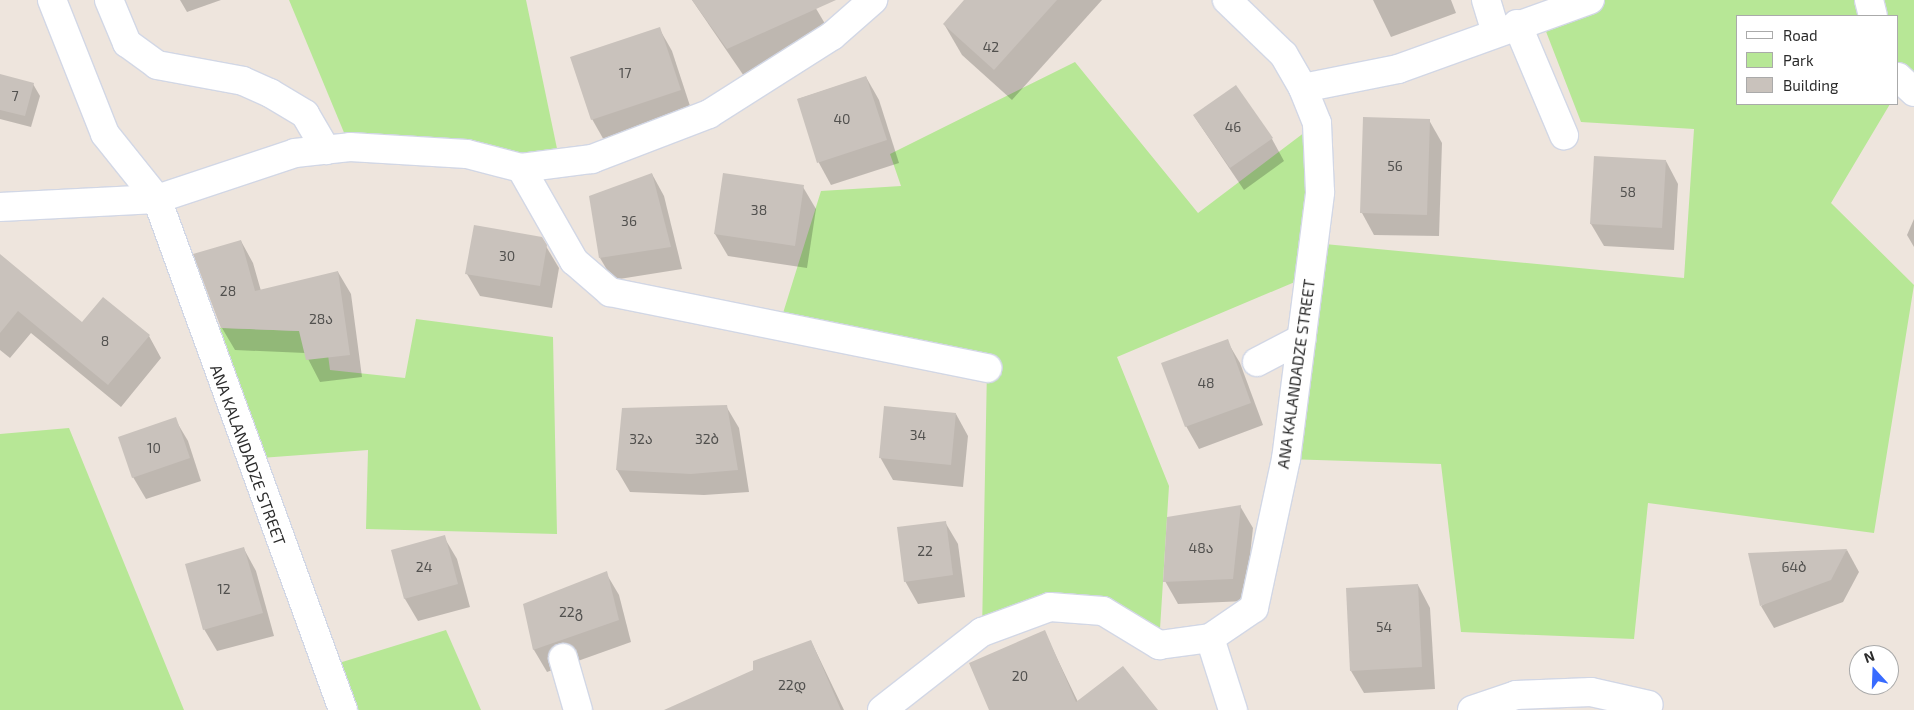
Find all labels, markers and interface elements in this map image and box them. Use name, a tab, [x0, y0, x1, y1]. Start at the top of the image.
legend	[1736, 15, 1899, 105]
text: Road	[1783, 26, 1818, 44]
house number: 42	[983, 39, 999, 55]
text: Park	[1783, 51, 1814, 69]
house number: 17	[619, 65, 631, 81]
text: Building	[1783, 76, 1838, 94]
house number: 7	[11, 88, 19, 104]
house number: 40	[833, 111, 851, 127]
house number: 46	[1225, 119, 1241, 135]
house number: 56	[1387, 158, 1403, 174]
house number: 58	[1620, 184, 1636, 200]
house number: 38	[751, 202, 767, 218]
house number: 36	[621, 213, 637, 229]
house number: 30	[499, 248, 515, 264]
street label: ANA KALANDADZE STREET	[1273, 278, 1319, 470]
house number: 28	[220, 283, 236, 299]
house number: 28ა	[309, 311, 333, 327]
house number: 8	[101, 333, 109, 349]
street label: ANA KALANDADZE STREET	[206, 362, 290, 548]
house number: 48	[1197, 375, 1215, 391]
house number: 34	[910, 427, 926, 443]
house number: 32ა	[629, 431, 653, 447]
house number: 32ბ	[695, 431, 719, 447]
house number: 10	[147, 440, 161, 456]
house number: 48ა	[1189, 540, 1213, 556]
house number: 22	[917, 543, 933, 559]
house number: 24	[416, 559, 432, 575]
house number: 64ბ	[1781, 559, 1807, 575]
house number: 12	[217, 581, 231, 597]
house number: 22გ	[559, 604, 583, 620]
house number: 54	[1376, 619, 1392, 635]
north arrow	[1849, 645, 1899, 695]
text: N	[1861, 647, 1877, 666]
house number: 20	[1012, 668, 1028, 684]
house number: 22დ	[778, 677, 806, 693]

